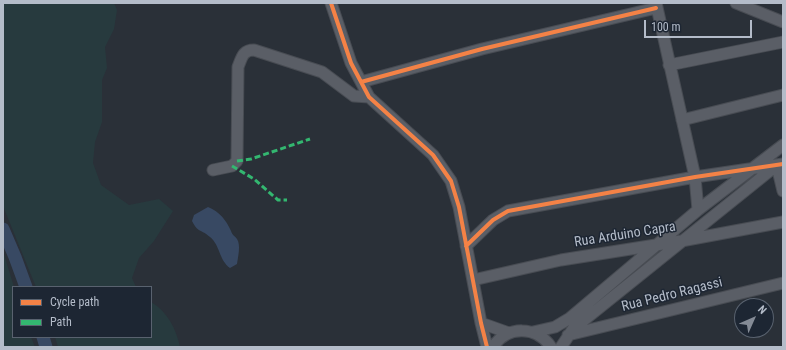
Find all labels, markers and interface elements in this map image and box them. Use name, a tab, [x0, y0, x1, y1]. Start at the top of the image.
scale bar	[646, 12, 754, 38]
text: 100 m	[651, 20, 681, 34]
street label: Rua Arduino Capra	[573, 219, 677, 251]
street label: Rua Pedro Ragassi	[620, 274, 724, 316]
legend	[12, 286, 152, 338]
text: Cycle path	[50, 295, 99, 309]
north arrow	[734, 298, 774, 338]
text: N	[755, 303, 769, 317]
text: Path	[50, 315, 72, 329]

